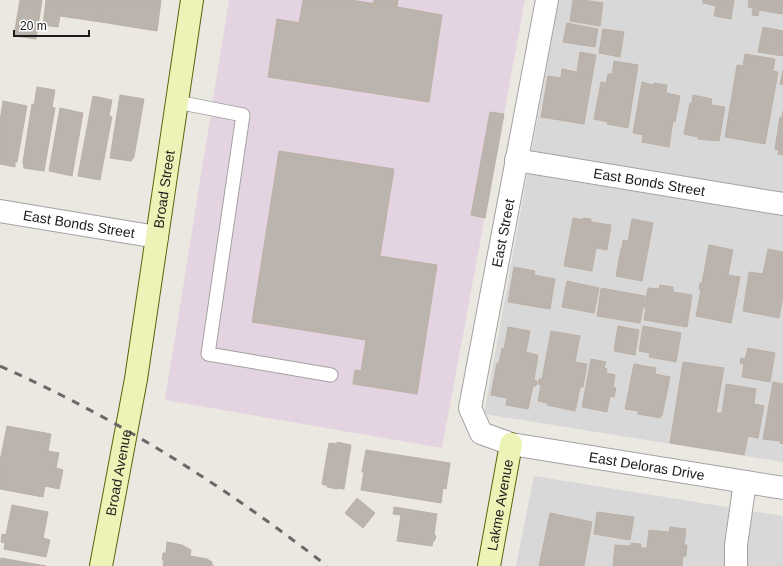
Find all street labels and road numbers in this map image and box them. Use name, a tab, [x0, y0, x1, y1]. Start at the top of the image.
street label: Broad Street	[150, 149, 178, 229]
street label: East Bonds Street	[592, 165, 706, 199]
street label: East Street	[489, 197, 517, 269]
street label: East Bonds Street	[22, 207, 136, 241]
street label: Broad Avenue	[103, 428, 134, 517]
street label: East Deloras Drive	[588, 449, 706, 483]
street label: Lakme Avenue	[484, 458, 516, 552]

